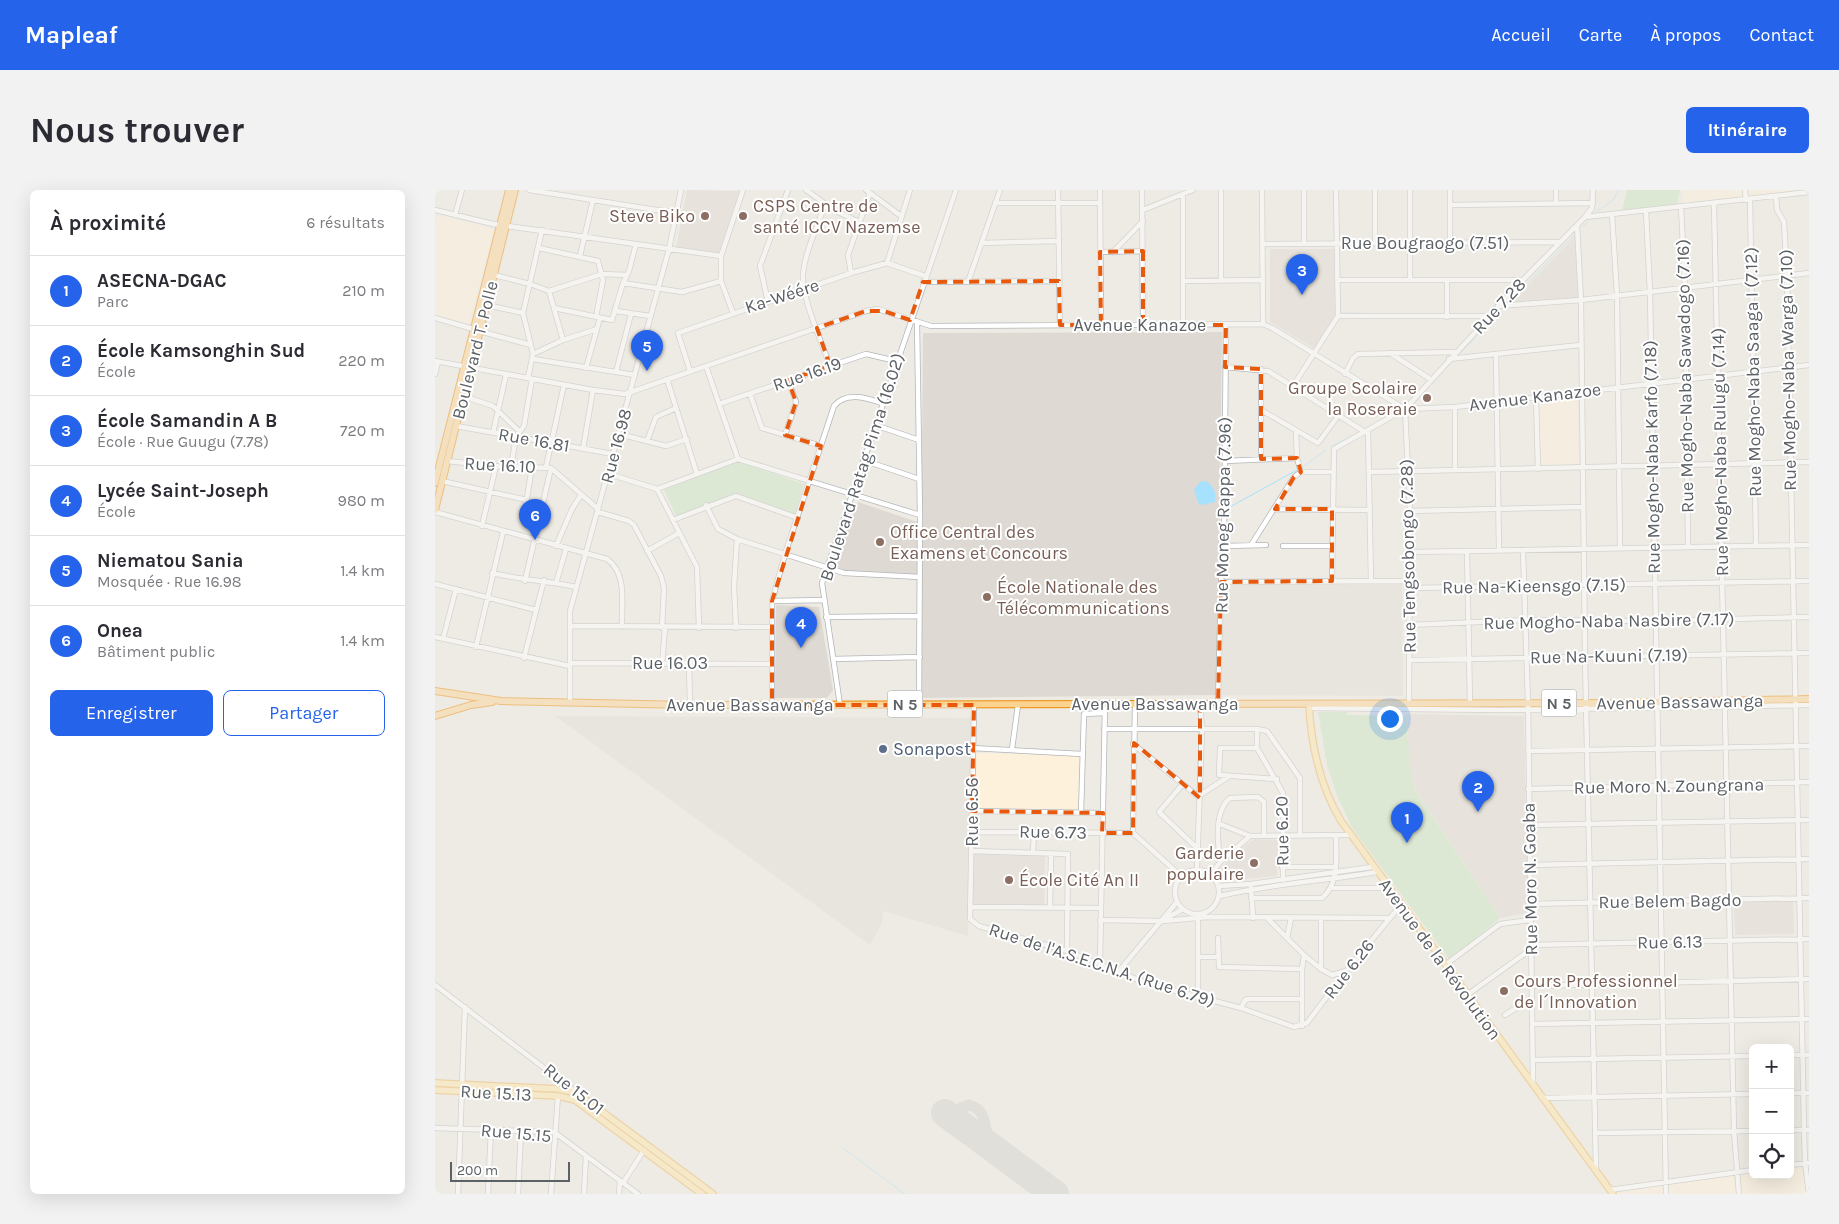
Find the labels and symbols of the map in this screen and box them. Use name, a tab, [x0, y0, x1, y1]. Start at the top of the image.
place label: CSPS Centre de santé ICCV Nazemse	[753, 195, 921, 238]
place label: Steve Biko	[609, 205, 695, 227]
marker: Steve Biko	[699, 210, 711, 222]
marker: CSPS Centre de santé ICCV Nazemse	[737, 210, 749, 222]
street label: Rue Bougraogo (7.51)	[1341, 232, 1509, 254]
street label: Rue Mogho-Naba Sawadogo (7.16)	[1672, 239, 1698, 513]
street label: Rue Mogho-Naba Saaga I (7.12)	[1740, 247, 1766, 497]
street label: Rue Mogho-Naba Warga (7.10)	[1775, 249, 1801, 491]
pin: 3	[1286, 254, 1318, 295]
street label: Rue 7.28	[1468, 273, 1530, 339]
street label: Ka-Wéére	[742, 274, 822, 318]
street label: Boulevard T. Polle	[447, 278, 503, 422]
street label: Avenue Kanazoe	[1074, 314, 1206, 336]
street label: Rue Mogho-Naba Rulugu (7.14)	[1707, 328, 1733, 576]
pin: 5	[631, 330, 663, 371]
street label: Rue Mogho-Naba Karfo (7.18)	[1639, 340, 1665, 574]
street label: Boulevard Ratag Pima (16.02)	[815, 350, 909, 584]
street label: Rue 16.19	[770, 352, 844, 396]
place label: Groupe Scolaire la Roseraie	[1288, 377, 1417, 420]
street label: Avenue Kanazoe	[1468, 378, 1602, 416]
marker: Groupe Scolaire la Roseraie	[1421, 392, 1433, 404]
street label: Rue 16.98	[595, 406, 637, 486]
street label: Rue Moneg Rappa (7.96)	[1210, 417, 1236, 613]
street label: Rue 16.81	[497, 423, 571, 457]
street label: Rue 16.10	[464, 452, 536, 478]
street label: Rue Tengsobongo (7.28)	[1395, 459, 1421, 653]
pin: 6	[519, 499, 551, 540]
place label: Office Central des Examens et Concours	[890, 521, 1068, 564]
marker: Office Central des Examens et Concours	[874, 536, 886, 548]
street label: Rue Na-Kieensgo (7.15)	[1442, 573, 1626, 599]
place label: École Nationale des Télécommunications	[997, 575, 1170, 619]
marker: École Nationale des Télécommunications	[981, 591, 993, 603]
pin: 4	[785, 607, 817, 648]
street label: Rue Mogho-Naba Nasbire (7.17)	[1483, 608, 1735, 634]
street label: Rue Na-Kuuni (7.19)	[1530, 644, 1688, 668]
street label: Rue 16.03	[632, 652, 708, 674]
road number: N 5	[1541, 689, 1577, 716]
road number: N 5	[887, 690, 923, 718]
street label: Avenue Bassawanga	[1596, 690, 1764, 714]
street label: Avenue Bassawanga	[1071, 693, 1239, 715]
street label: Avenue Bassawanga	[666, 694, 834, 716]
your location	[1377, 706, 1403, 732]
place label: Sonapost	[893, 738, 971, 760]
marker: Sonapost	[877, 743, 889, 755]
pin: 2	[1462, 771, 1494, 812]
street label: Rue Moro N. Zoungrana	[1574, 773, 1764, 799]
street label: Rue 6.56	[961, 777, 983, 847]
street label: Rue 6.20	[1270, 796, 1294, 866]
pin: 1	[1391, 802, 1423, 843]
street label: Rue Moro N. Goaba	[1518, 802, 1542, 956]
street label: Rue 6.73	[1019, 820, 1087, 844]
place label: Garderie populaire	[1166, 842, 1244, 885]
marker: Garderie populaire	[1248, 857, 1260, 869]
place label: École Cité An II	[1019, 868, 1139, 891]
marker: École Cité An II	[1003, 874, 1015, 886]
street label: Avenue de la Révolution	[1374, 874, 1506, 1044]
street label: Rue Belem Bagdo	[1598, 889, 1742, 913]
street label: Rue de l'A.S.E.C.N.A. (Rue 6.79)	[986, 918, 1218, 1012]
street label: Rue 6.13	[1637, 930, 1703, 954]
street label: Rue 6.26	[1319, 935, 1379, 1003]
place label: Cours Professionnel de l´Innovation	[1514, 970, 1678, 1013]
marker: Cours Professionnel de l´Innovation	[1498, 985, 1510, 997]
street label: Rue 15.01	[539, 1058, 609, 1120]
street label: Rue 15.13	[460, 1080, 532, 1106]
street label: Rue 15.15	[480, 1119, 552, 1147]
scale bar	[450, 1159, 570, 1182]

